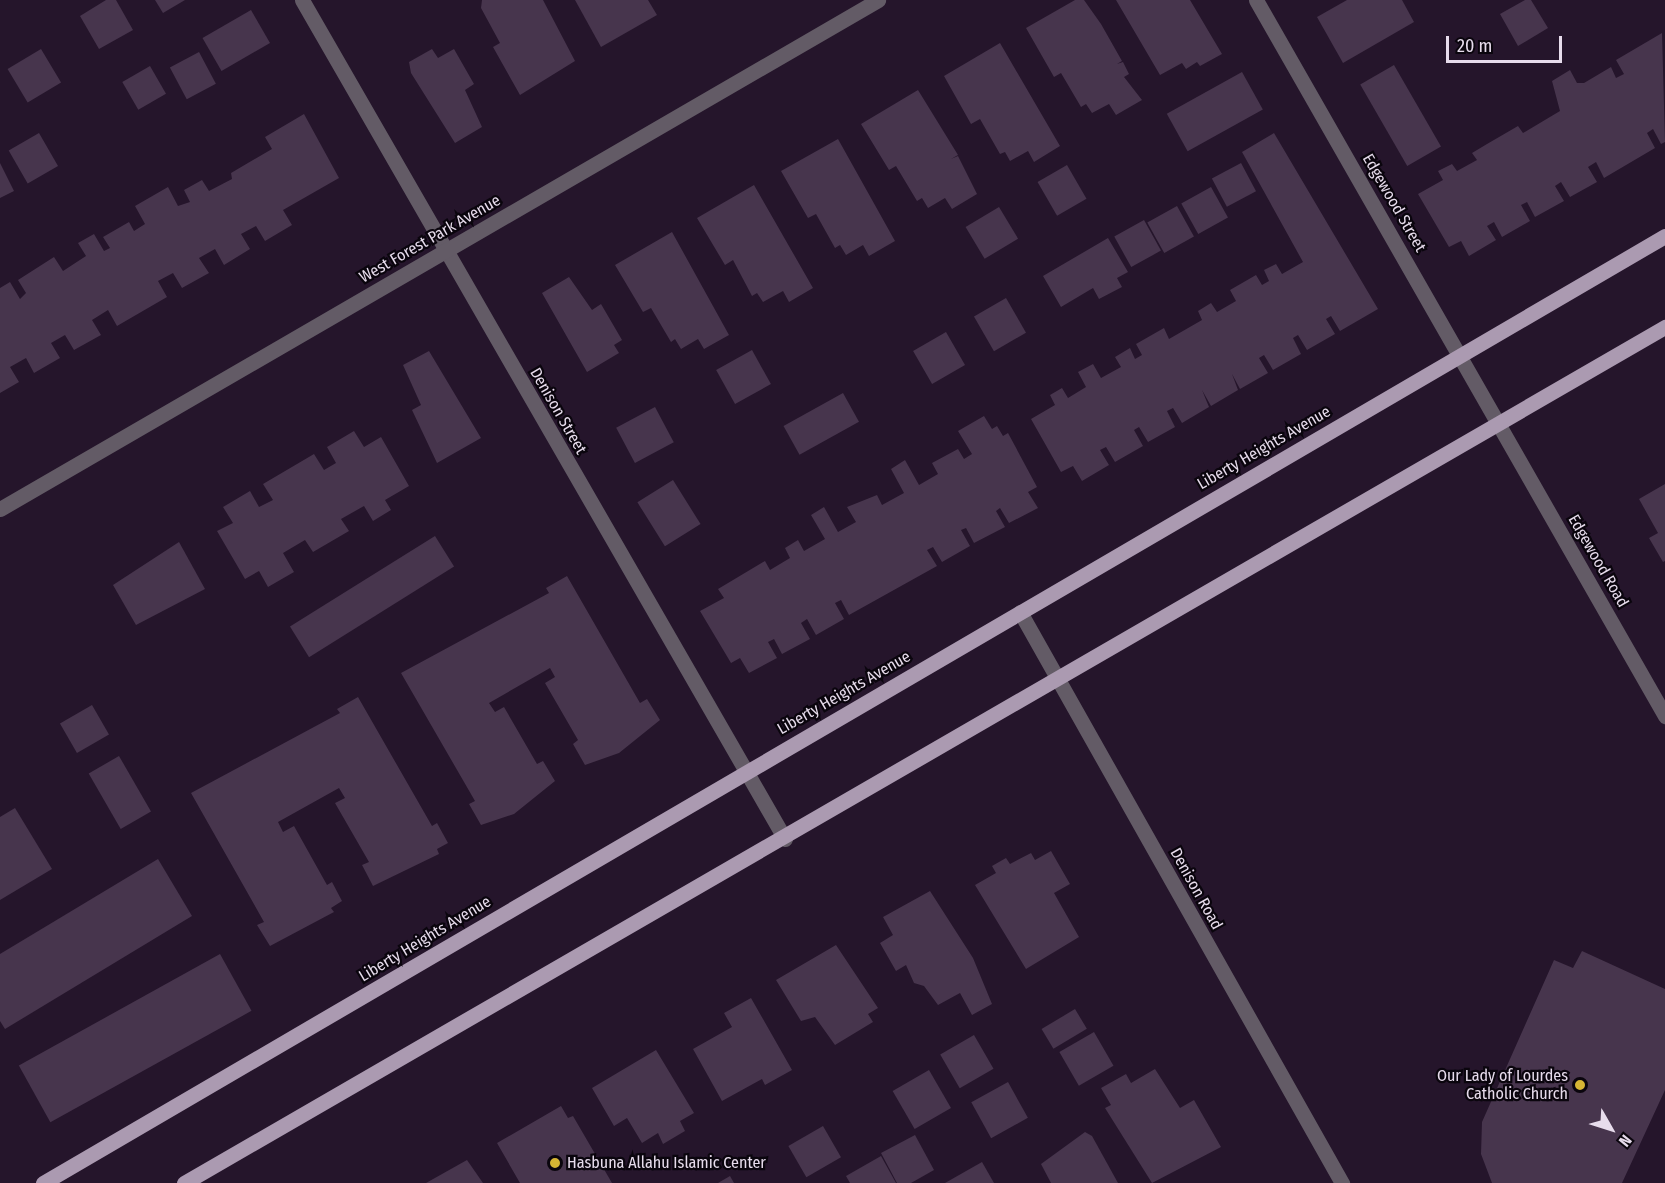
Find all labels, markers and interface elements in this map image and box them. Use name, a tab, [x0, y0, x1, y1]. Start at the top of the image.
scale bar	[1449, 24, 1564, 62]
text: 20 m	[1457, 35, 1492, 57]
street label: Edgewood Street	[1358, 151, 1430, 255]
street label: West Forest Park Avenue	[356, 191, 504, 287]
street label: Denison Street	[526, 364, 590, 458]
street label: Liberty Heights Avenue	[1194, 402, 1334, 494]
street label: Edgewood Road	[1564, 511, 1632, 611]
street label: Liberty Heights Avenue	[774, 647, 914, 739]
street label: Denison Road	[1166, 845, 1226, 933]
street label: Liberty Heights Avenue	[355, 892, 495, 986]
place label: Our Lady of Lourdes Catholic Church	[1437, 1066, 1568, 1104]
marker: Our Lady of Lourdes Catholic Church	[1573, 1078, 1587, 1092]
north arrow	[1581, 1099, 1641, 1159]
text: N	[1615, 1131, 1636, 1150]
place label: Hasbuna Allahu Islamic Center	[567, 1153, 766, 1173]
marker: Hasbuna Allahu Islamic Center	[548, 1156, 562, 1170]

